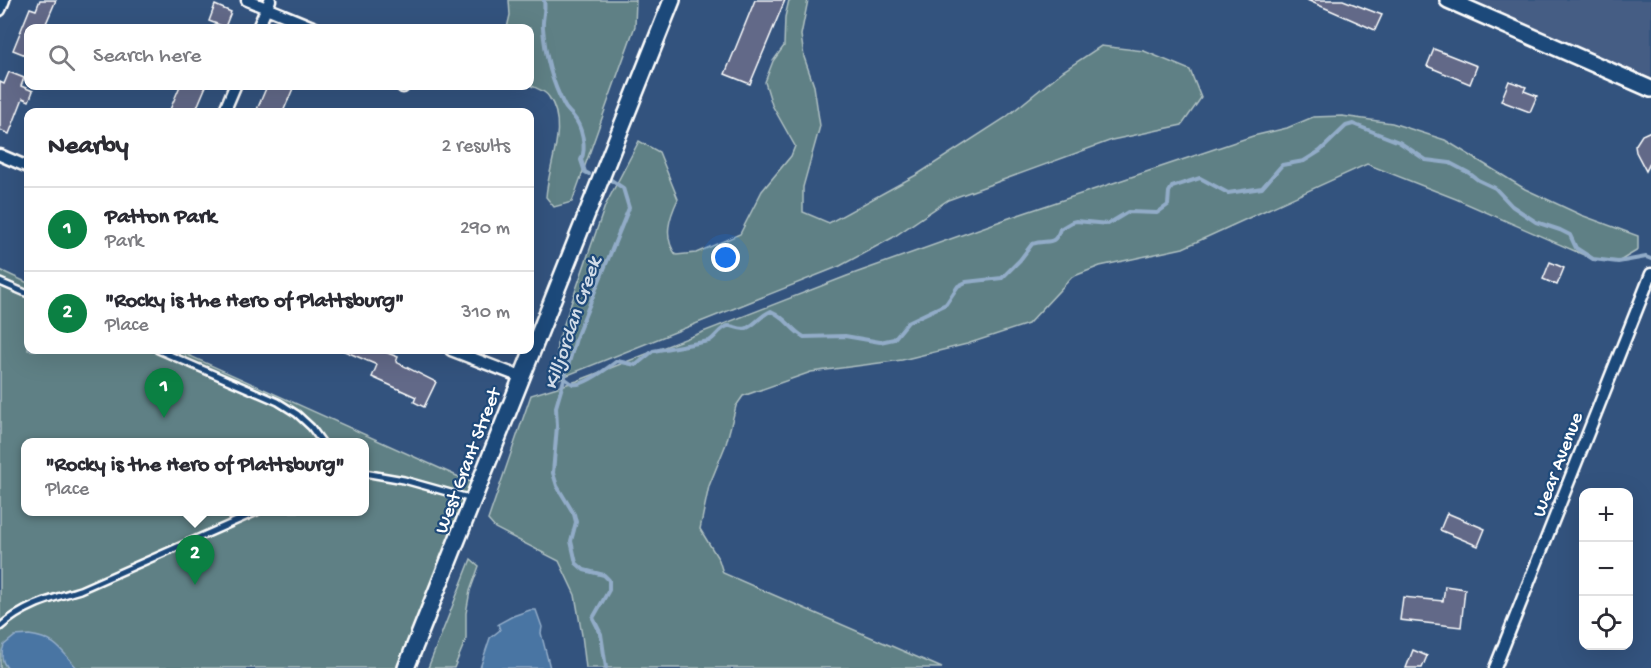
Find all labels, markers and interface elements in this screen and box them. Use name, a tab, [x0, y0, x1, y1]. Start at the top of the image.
search box	[24, 24, 534, 90]
icon: search	[45, 41, 78, 74]
text: Search here	[93, 44, 201, 70]
text: Nearby	[48, 132, 129, 163]
text: 2 results	[441, 136, 510, 159]
text: Patton Park	[105, 205, 216, 231]
text: 1	[63, 218, 72, 241]
text: 290 m	[460, 218, 510, 241]
text: Park	[105, 231, 143, 254]
your location	[711, 243, 740, 272]
water label: Killjordan Creek	[540, 252, 610, 394]
text: "Rocky is the Hero of Plattsburg"	[105, 289, 404, 315]
text: 2	[63, 302, 72, 325]
text: 310 m	[461, 302, 510, 325]
text: Place	[105, 315, 149, 338]
pin: 1	[144, 368, 184, 418]
street label: West Grant Street	[431, 383, 508, 537]
street label: Wear Avenue	[1529, 409, 1590, 521]
popup	[21, 438, 369, 516]
text: "Rocky is the Hero of Plattsburg"	[45, 453, 345, 479]
text: Place	[45, 479, 89, 502]
map controls	[1579, 488, 1633, 650]
button: +	[1579, 488, 1633, 542]
pin: 2	[176, 536, 214, 585]
button: −	[1579, 542, 1633, 596]
button: locate	[1579, 596, 1633, 650]

